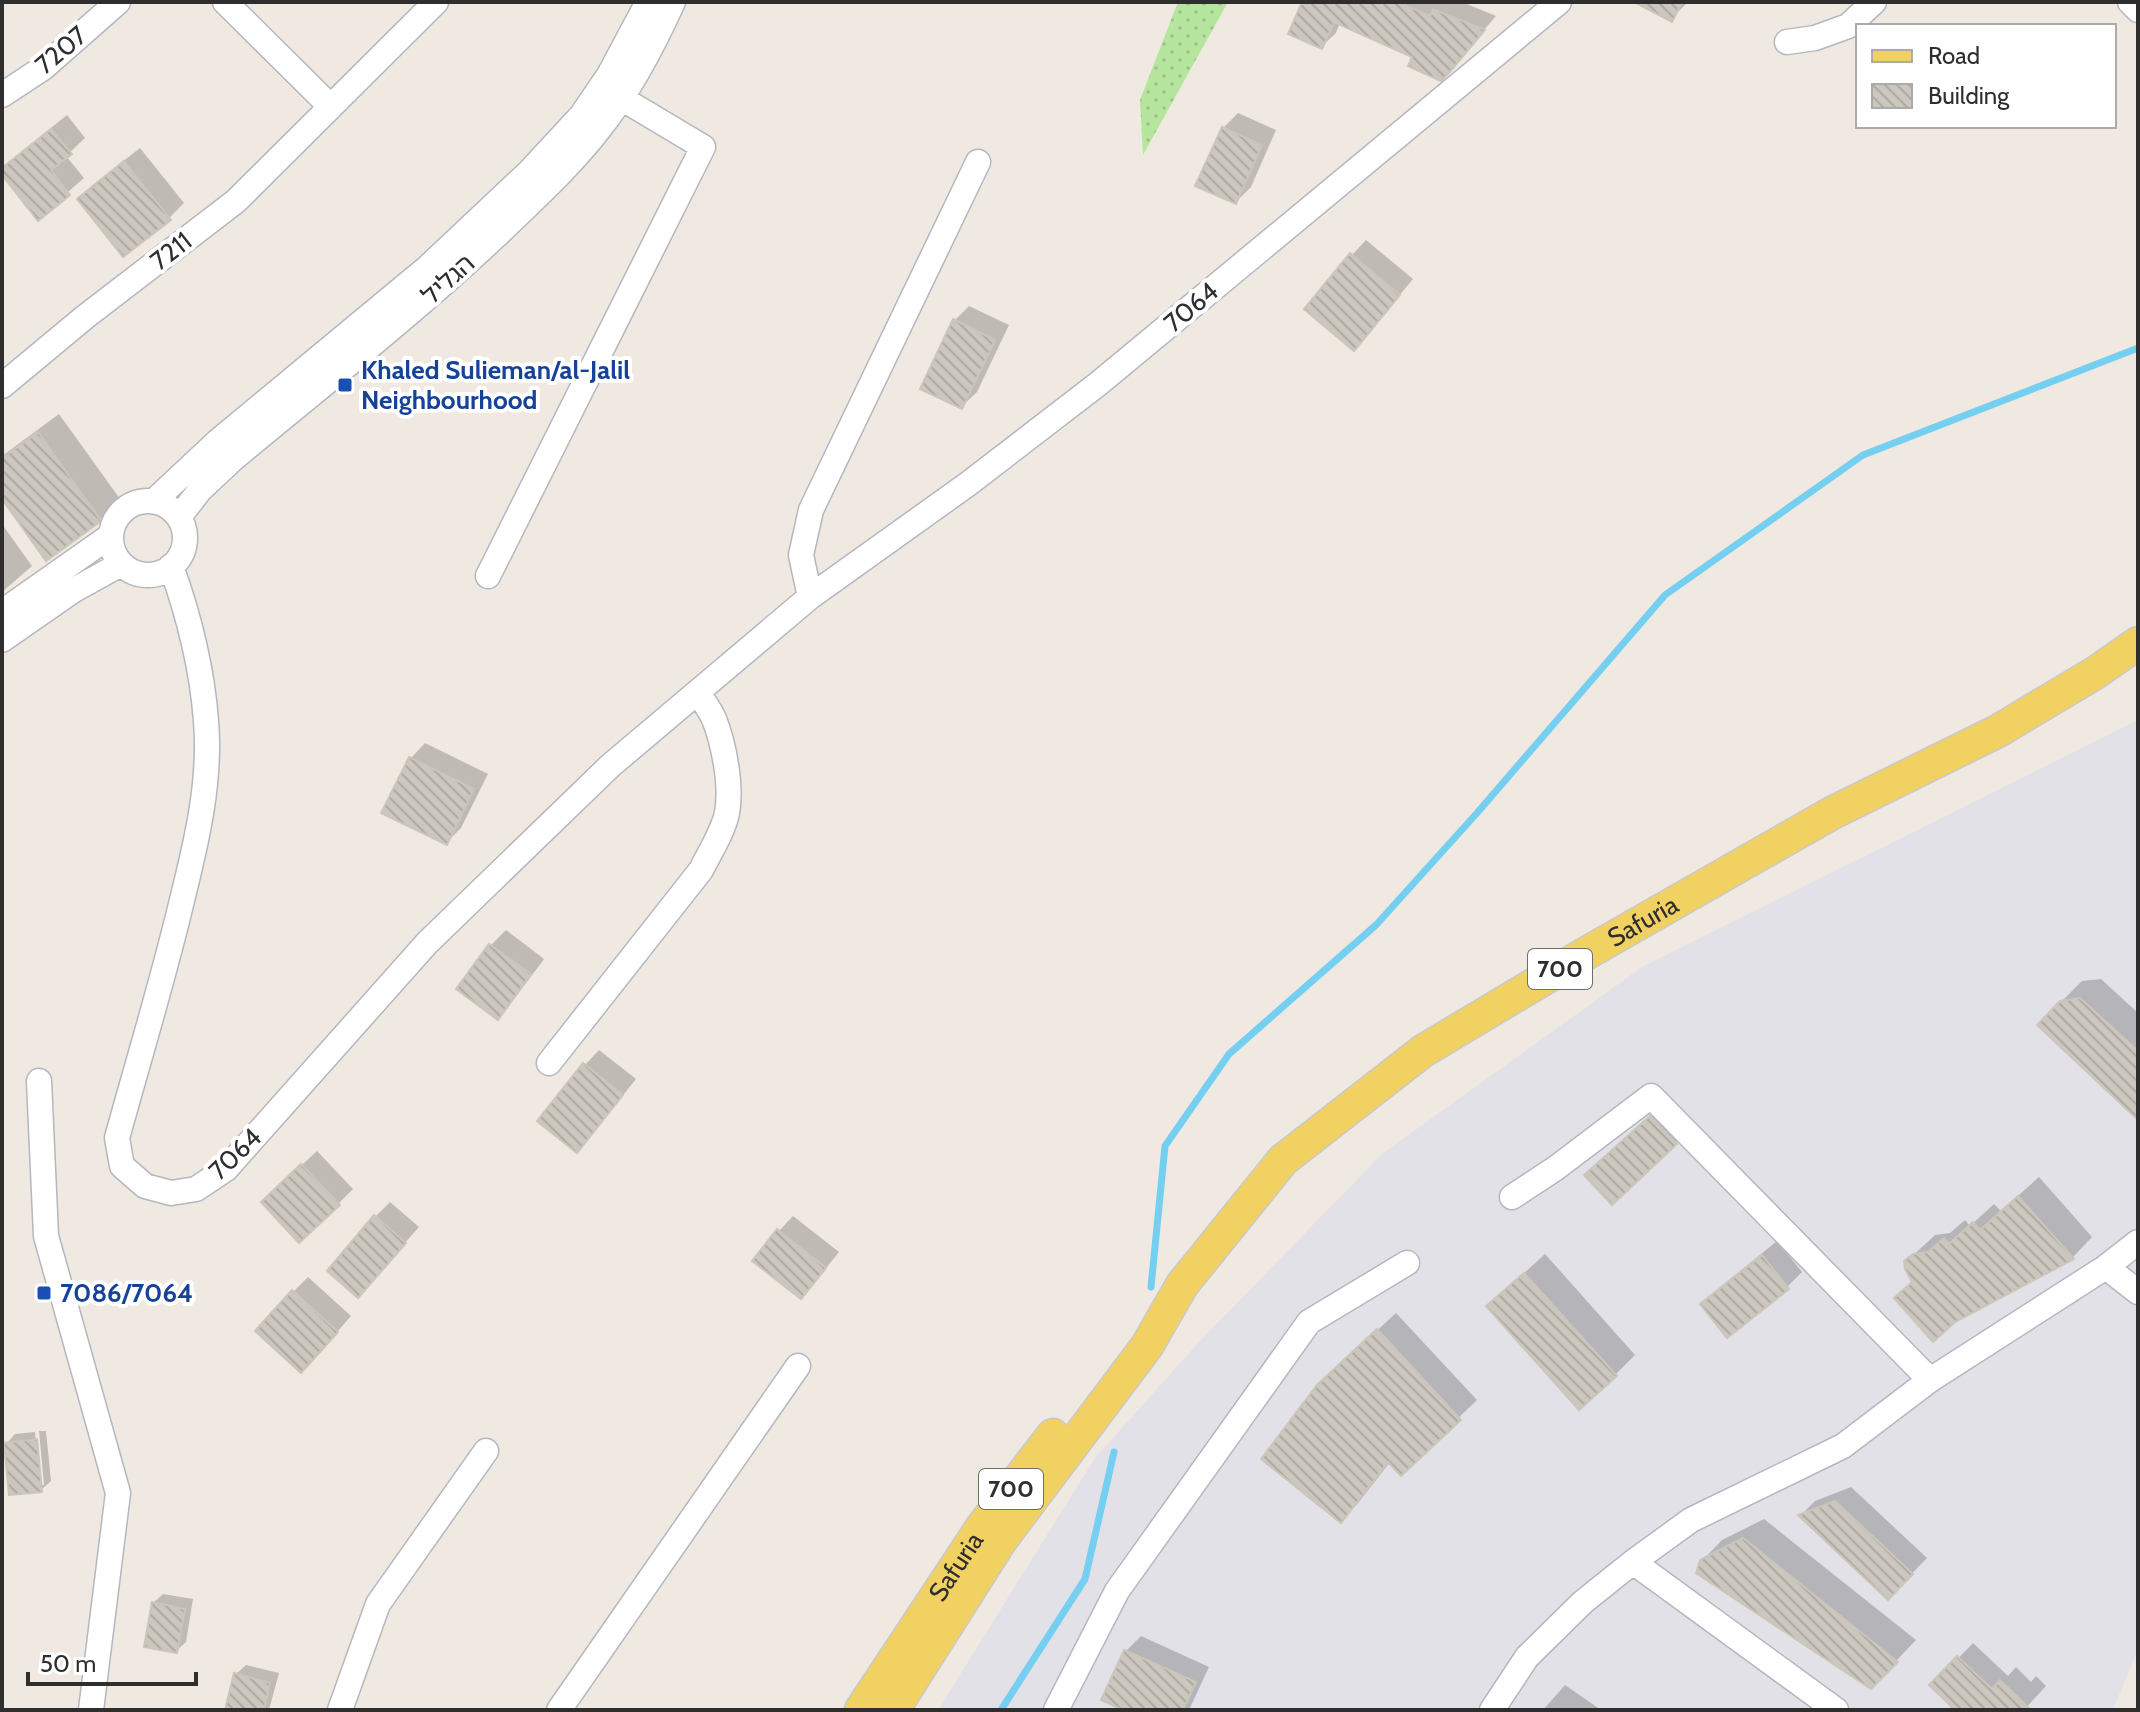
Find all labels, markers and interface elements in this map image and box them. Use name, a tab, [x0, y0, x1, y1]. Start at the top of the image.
street label: 7207	[29, 19, 93, 81]
legend	[1856, 24, 2116, 128]
text: Road	[1928, 41, 1980, 70]
text: Building	[1928, 81, 2010, 110]
street label: 7211	[144, 225, 198, 277]
street label: הגליל	[415, 247, 481, 311]
street label: 7064	[1157, 275, 1225, 339]
place label: Khaled Sulieman/al-Jalil Neighbourhood	[361, 354, 630, 416]
marker: Khaled Sulieman/al-Jalil Neighbourhood	[336, 376, 354, 394]
street label: Safuria	[1602, 888, 1684, 954]
road number: 700	[1528, 949, 1592, 989]
street label: 7064	[202, 1121, 268, 1187]
place label: 7086/7064	[60, 1277, 193, 1309]
marker: 7086/7064	[35, 1284, 53, 1302]
road number: 700	[979, 1469, 1043, 1509]
street label: Safuria	[922, 1526, 990, 1607]
scale bar	[28, 1636, 196, 1686]
text: 50 m	[40, 1649, 96, 1678]

